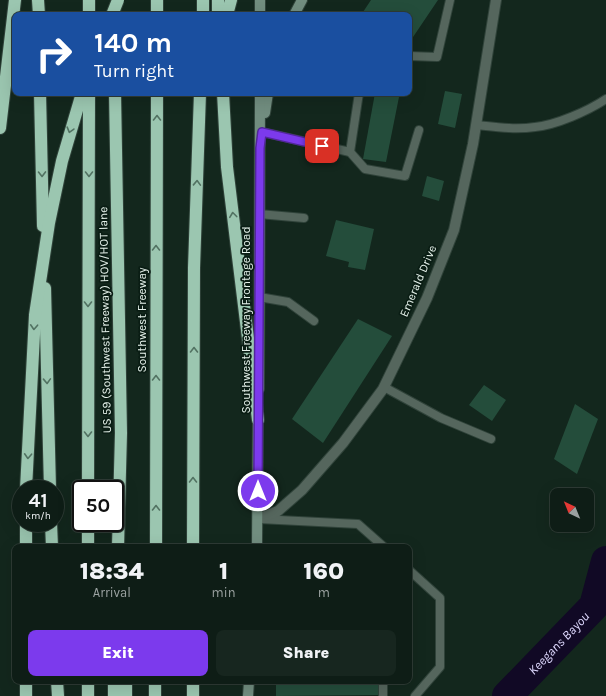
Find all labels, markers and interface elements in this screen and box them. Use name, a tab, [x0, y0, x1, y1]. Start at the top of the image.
text: 140 m	[94, 26, 172, 59]
icon: right	[28, 28, 80, 80]
text: Turn right	[94, 60, 174, 82]
one-way arrow	[153, 115, 161, 121]
one-way arrow	[67, 127, 75, 133]
pin	[305, 129, 339, 163]
icon: arrive	[311, 135, 333, 157]
one-way arrow	[38, 171, 46, 177]
one-way arrow	[85, 171, 93, 177]
one-way arrow	[193, 180, 201, 186]
street label: US 59 (Southwest Freeway) HOV/HOT lane	[96, 207, 114, 433]
one-way arrow	[229, 212, 238, 218]
street label: Southwest Freeway Frontage Road	[239, 227, 253, 414]
street label: Emerald Drive	[397, 243, 439, 319]
one-way arrow	[152, 245, 160, 251]
street label: Southwest Freeway	[135, 267, 149, 373]
one-way arrow	[84, 301, 92, 307]
one-way arrow	[30, 324, 39, 330]
one-way arrow	[190, 347, 198, 353]
one-way arrow	[152, 375, 160, 381]
one-way arrow	[43, 378, 51, 384]
one-way arrow	[84, 431, 92, 437]
one-way arrow	[24, 453, 32, 459]
position arrow	[237, 470, 279, 512]
one-way arrow	[189, 477, 197, 483]
speed limit sign: 50	[72, 480, 124, 532]
north arrow	[550, 488, 594, 532]
map controls	[550, 488, 594, 532]
text: 41	[28, 489, 48, 512]
one-way arrow	[152, 505, 160, 511]
text: km/h	[25, 510, 51, 522]
text: 18:34	[80, 557, 144, 585]
text: 1	[219, 557, 228, 585]
text: 160	[303, 557, 344, 585]
text: Arrival	[93, 585, 131, 600]
text: min	[212, 585, 236, 600]
text: m	[318, 585, 330, 600]
water label: Keegans Bayou	[525, 609, 592, 678]
button: Exit	[28, 630, 208, 676]
button: Share	[216, 630, 396, 676]

